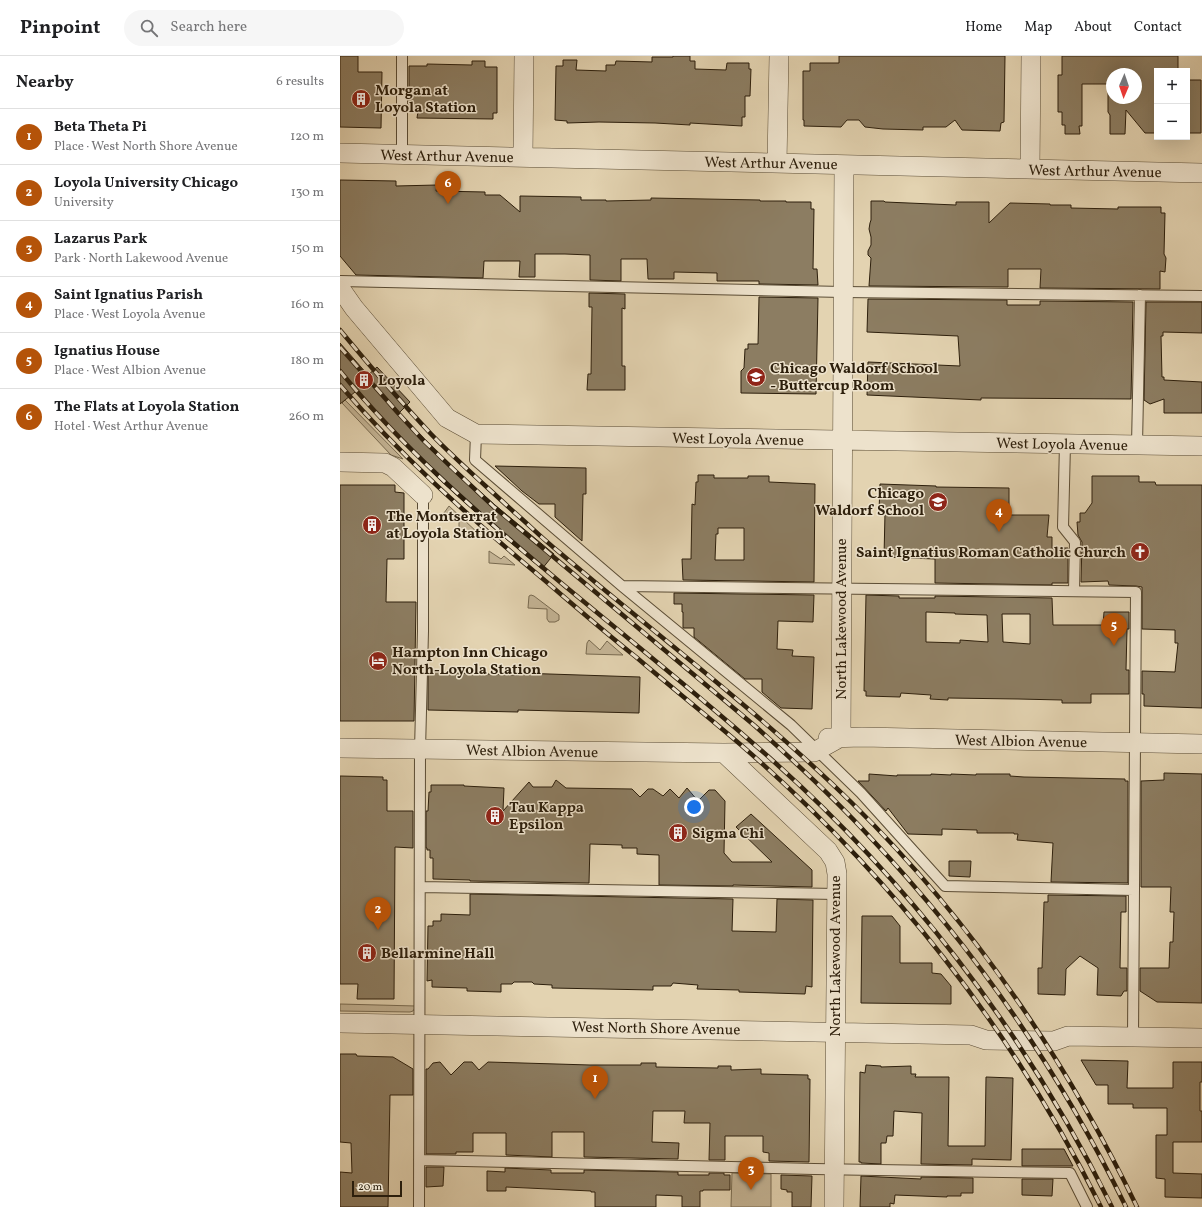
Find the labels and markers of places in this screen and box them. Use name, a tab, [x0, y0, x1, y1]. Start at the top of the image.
place label: Morgan at Loyola Station	[375, 81, 477, 119]
building icon: Morgan at Loyola Station	[350, 88, 372, 110]
pin: 6	[435, 171, 461, 204]
place label: Chicago Waldorf School - Buttercup Room	[770, 359, 938, 397]
school or university icon: Chicago Waldorf School - Buttercup Room	[745, 366, 767, 388]
building icon: Loyola	[353, 369, 375, 391]
place label: Loyola	[378, 371, 425, 392]
place label: Chicago Waldorf School	[815, 484, 924, 522]
school or university icon: Chicago Waldorf School	[927, 491, 949, 513]
pin: 4	[986, 499, 1012, 532]
place label: The Montserrat at Loyola Station	[386, 507, 504, 545]
building icon: The Montserrat at Loyola Station	[361, 514, 383, 536]
church icon: Saint Ignatius Roman Catholic Church	[1129, 541, 1151, 563]
place label: Saint Ignatius Roman Catholic Church	[856, 543, 1126, 564]
pin: 5	[1101, 613, 1127, 646]
place label: Hampton Inn Chicago North-Loyola Station	[392, 643, 548, 681]
hotel icon: Hampton Inn Chicago North-Loyola Station	[367, 650, 389, 672]
place label: Tau Kappa Epsilon	[509, 798, 584, 836]
building icon: Tau Kappa Epsilon	[484, 805, 506, 827]
building icon: Sigma Chi	[667, 822, 689, 844]
place label: Sigma Chi	[692, 824, 764, 845]
pin: 2	[365, 897, 391, 930]
building icon: Bellarmine Hall	[356, 942, 378, 964]
place label: Bellarmine Hall	[381, 944, 494, 965]
pin: 1	[582, 1066, 608, 1099]
pin: 3	[738, 1157, 764, 1190]

